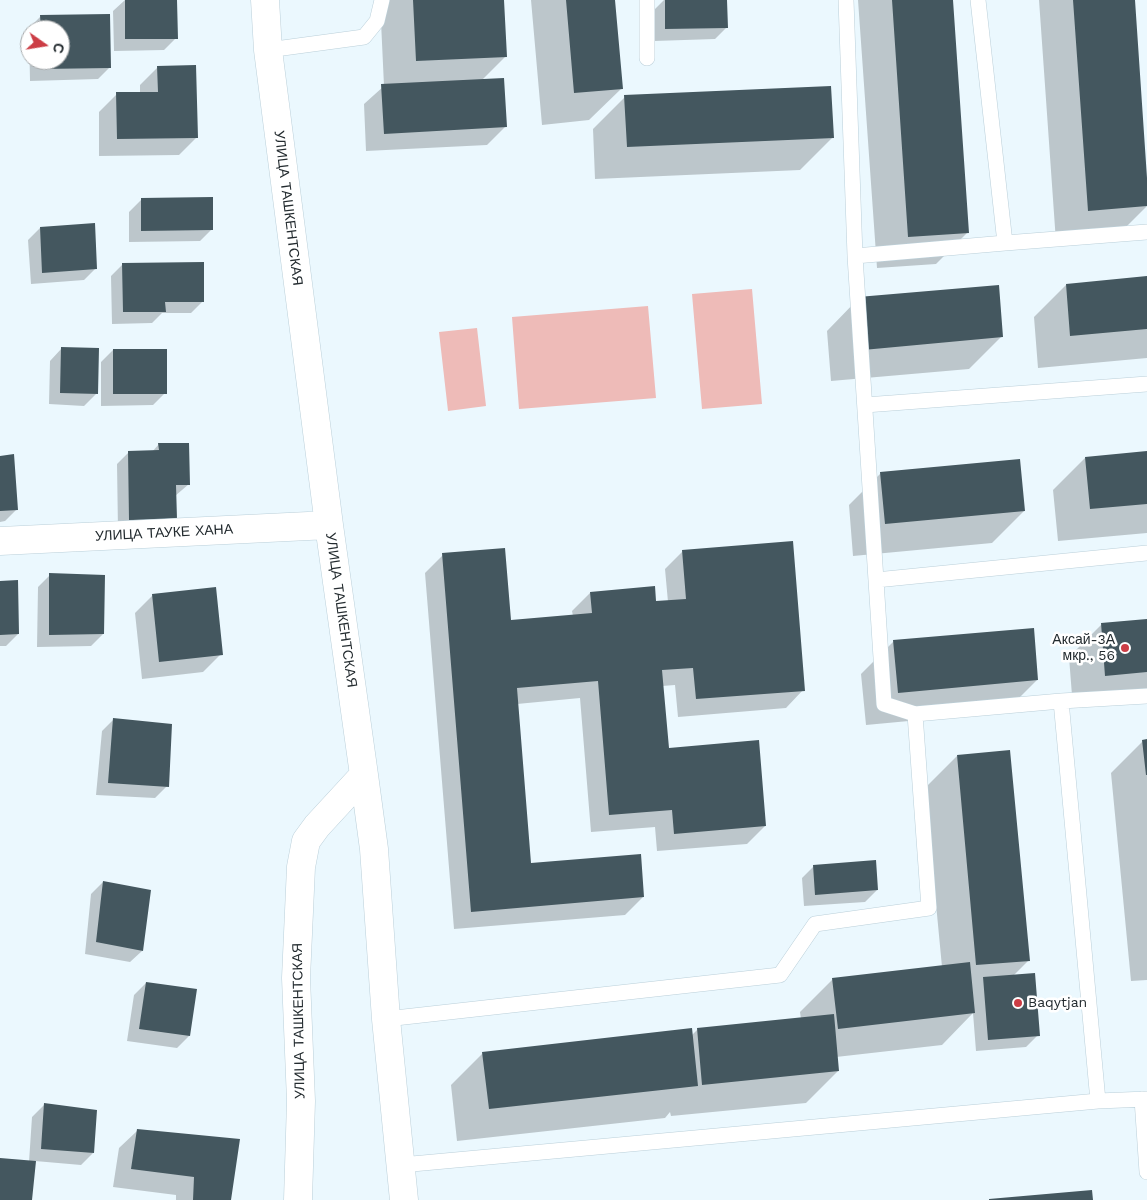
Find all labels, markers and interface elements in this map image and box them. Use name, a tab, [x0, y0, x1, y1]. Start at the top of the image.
north arrow	[20, 20, 70, 70]
text: С	[50, 41, 68, 55]
street label: УЛИЦА ТАШКЕНТСКАЯ	[270, 129, 306, 287]
street label: УЛИЦА ТАУКЕ ХАНА	[95, 521, 233, 545]
street label: УЛИЦА ТАШКЕНТСКАЯ	[322, 531, 360, 689]
place label: Аксай-3А мкр., 56	[1052, 632, 1115, 664]
marker: Аксай-3А мкр., 56	[1119, 642, 1131, 654]
street label: УЛИЦА ТАШКЕНТСКАЯ	[289, 943, 309, 1099]
place label: Baqytjan	[1028, 995, 1087, 1011]
marker: Baqytjan	[1012, 997, 1024, 1009]

